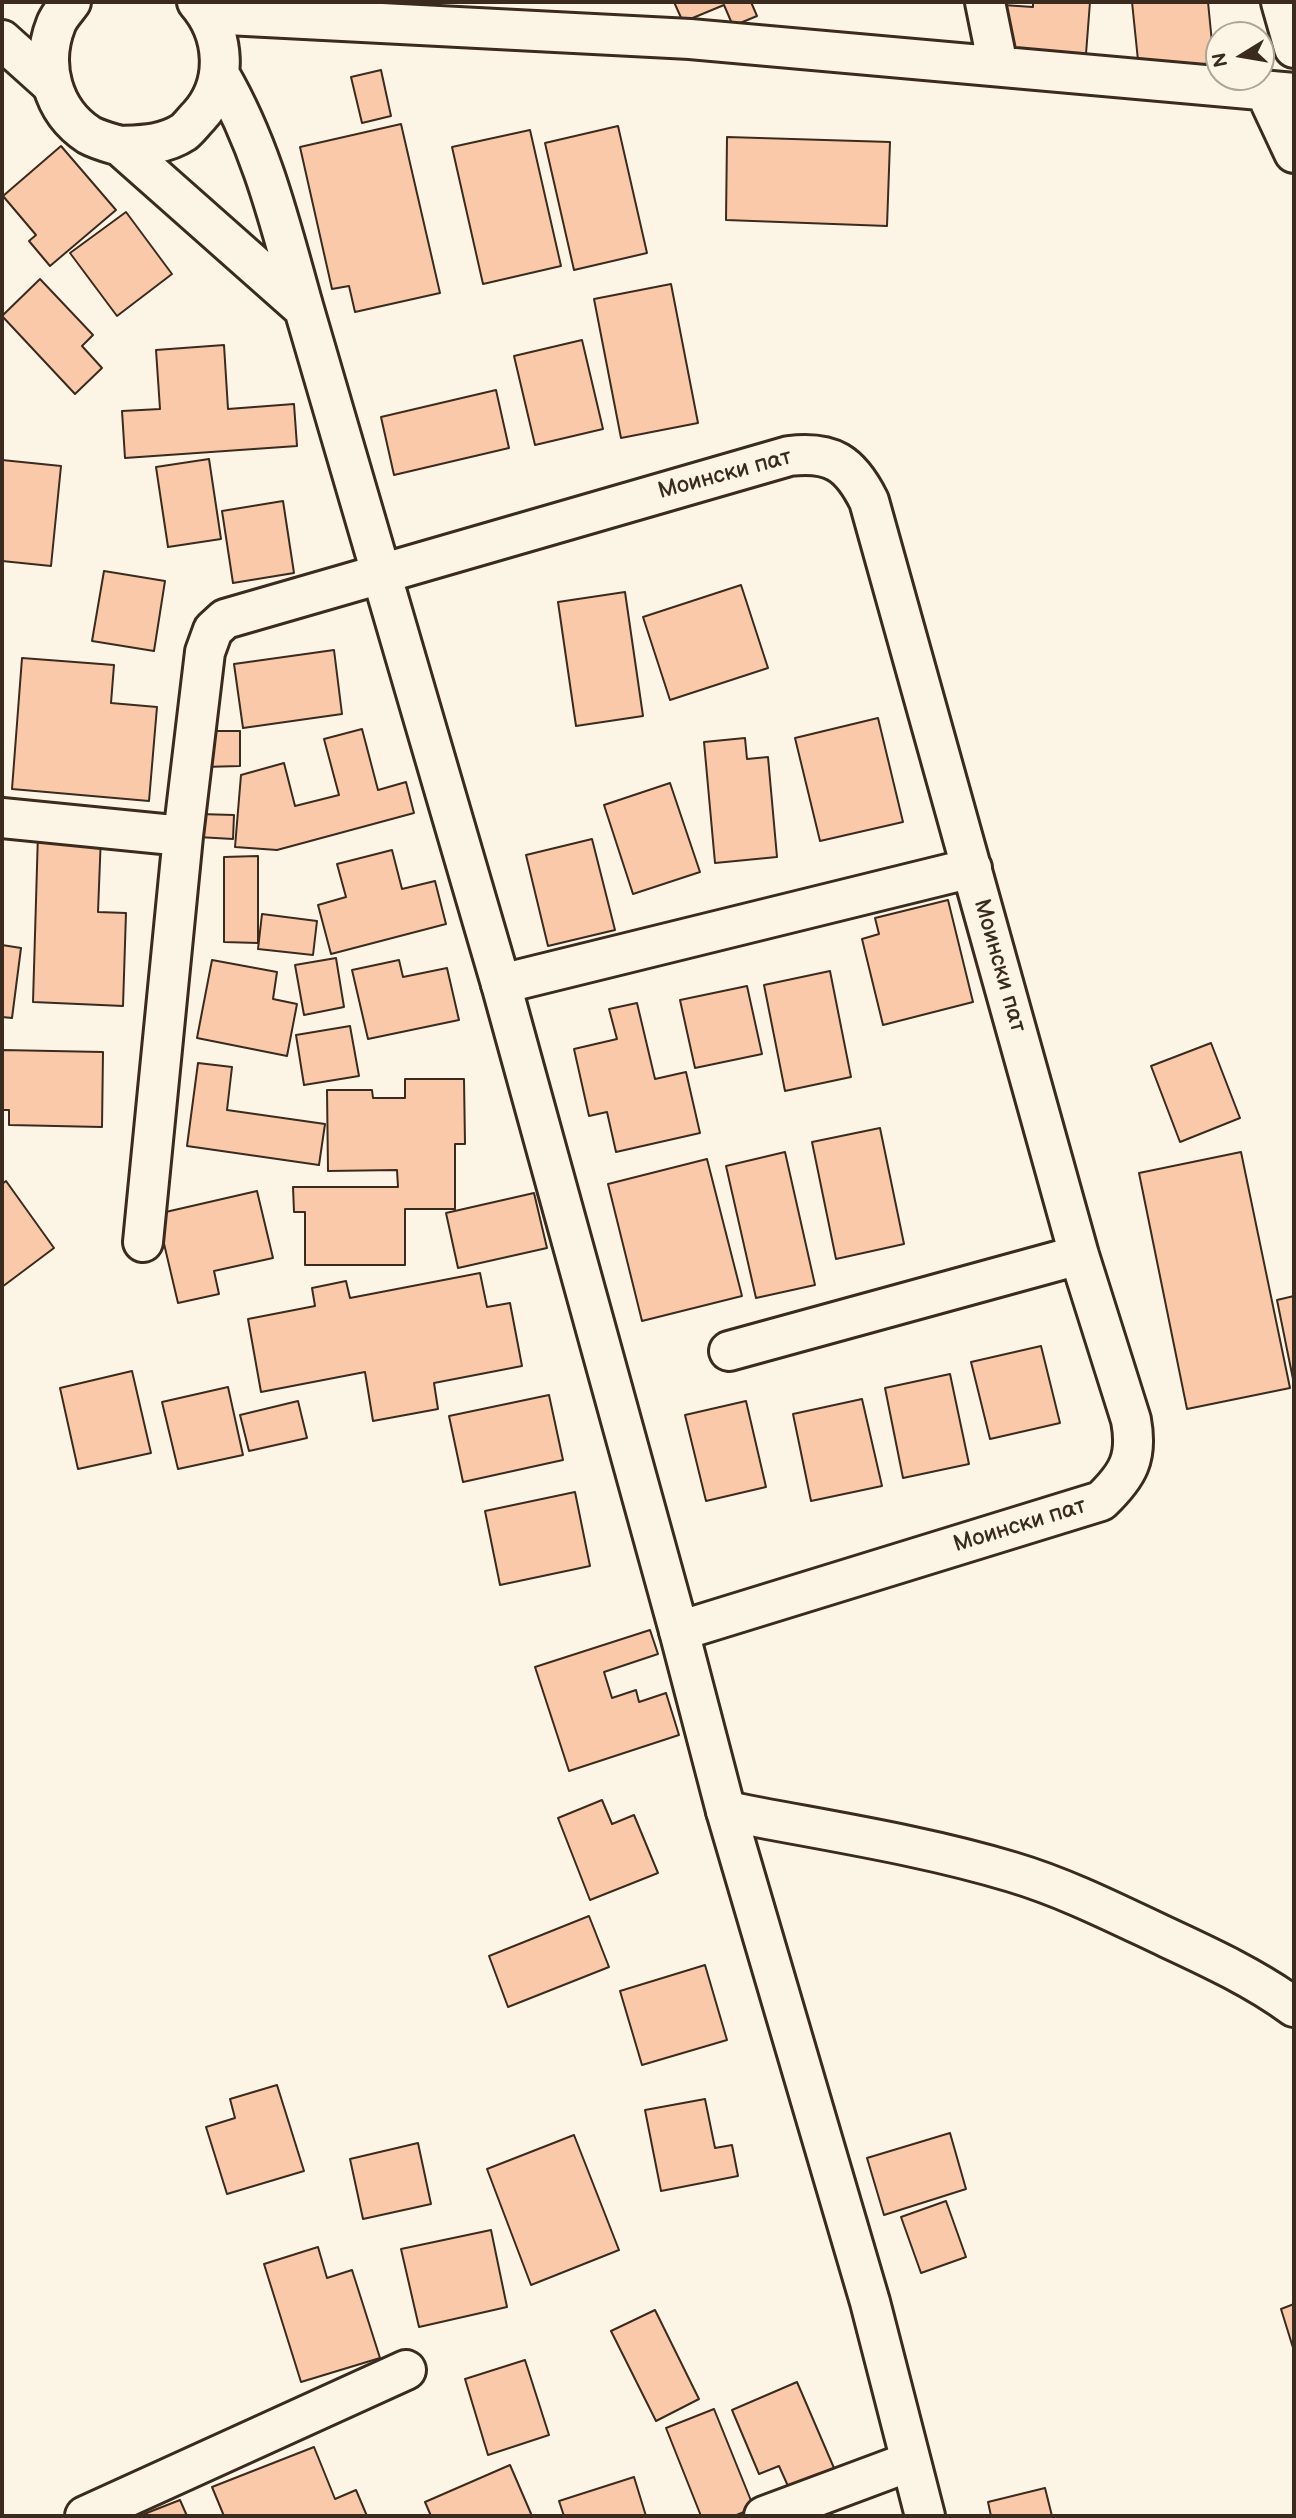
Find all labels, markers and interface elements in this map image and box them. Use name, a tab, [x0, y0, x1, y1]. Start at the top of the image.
north arrow	[1205, 21, 1275, 91]
text: N	[1208, 51, 1234, 69]
street label: Моински пат	[655, 444, 795, 506]
street label: Моински пат	[967, 896, 1031, 1036]
street label: Моински пат	[950, 1493, 1090, 1559]

